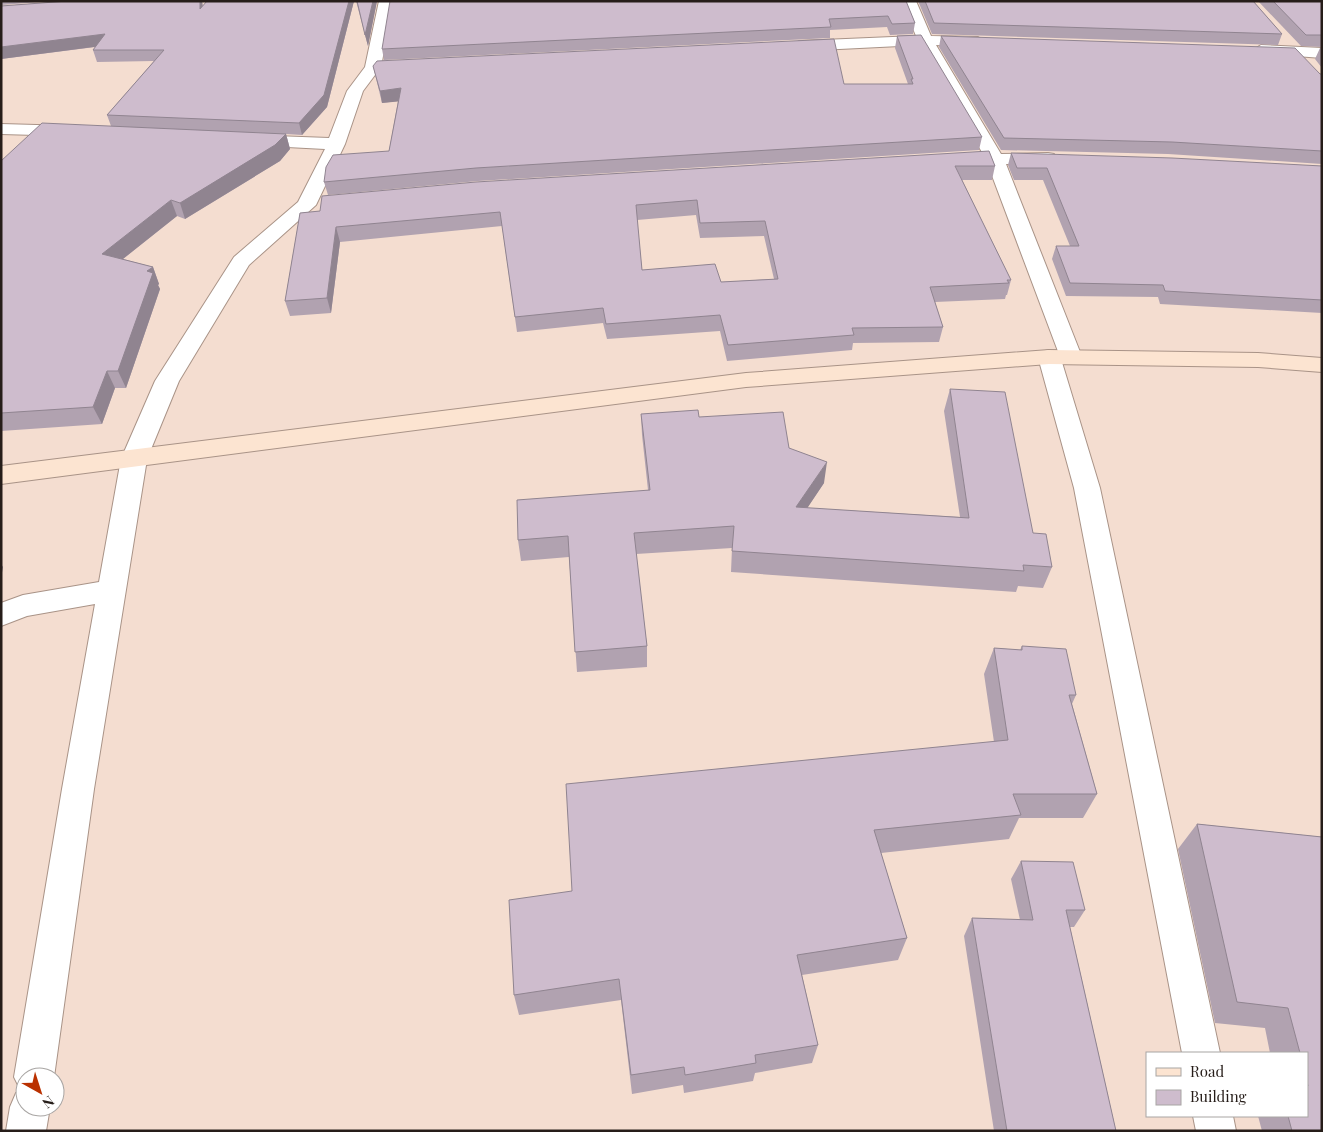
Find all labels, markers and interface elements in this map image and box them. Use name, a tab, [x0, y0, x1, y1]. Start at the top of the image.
legend	[1146, 1052, 1308, 1117]
text: Road	[1190, 1061, 1224, 1081]
north arrow	[15, 1067, 65, 1117]
text: Building	[1190, 1086, 1247, 1106]
text: N	[39, 1092, 58, 1113]

